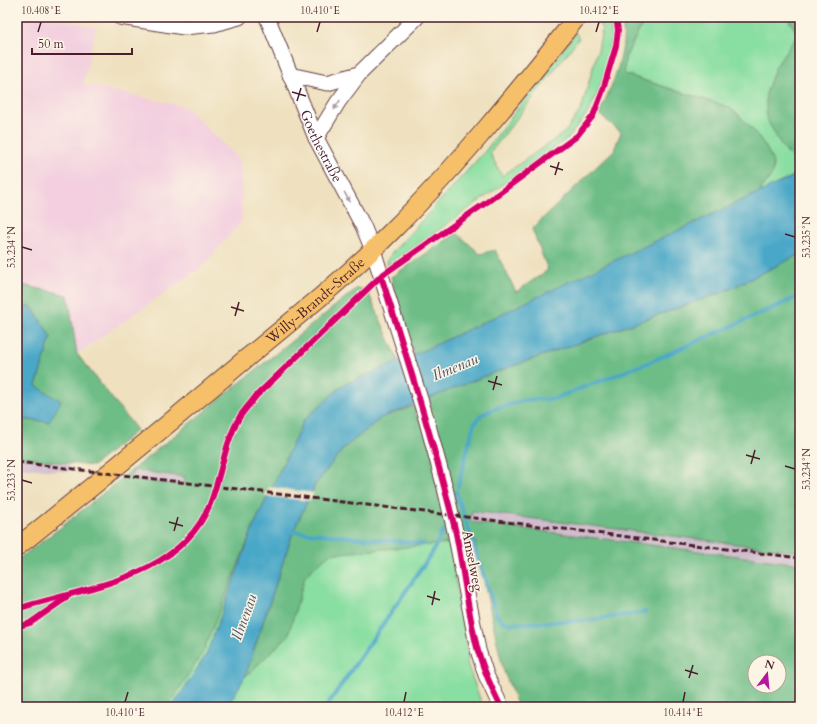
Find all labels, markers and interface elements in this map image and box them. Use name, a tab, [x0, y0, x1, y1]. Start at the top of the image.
text: 10.408°E	[21, 4, 61, 18]
text: 10.410°E	[300, 4, 340, 18]
text: 10.412°E	[579, 4, 619, 18]
scale bar	[32, 30, 132, 56]
text: 50 m	[38, 36, 65, 52]
one-way arrow	[333, 99, 340, 111]
street label: Goethestraße	[296, 107, 347, 186]
one-way arrow	[344, 191, 350, 203]
text: 53.235°N	[800, 216, 814, 258]
text: 53.234°N	[5, 226, 19, 268]
street label: Willy-Brandt-Straße	[261, 253, 369, 349]
water label: Ilmenau	[429, 349, 481, 385]
text: 53.234°N	[800, 448, 814, 490]
text: 53.233°N	[5, 459, 19, 501]
street label: Amselweg	[457, 529, 488, 593]
water label: Ilmenau	[226, 591, 262, 643]
north arrow	[747, 654, 787, 694]
text: N	[763, 656, 777, 674]
text: 10.410°E	[105, 706, 145, 720]
text: 10.412°E	[384, 706, 424, 720]
text: 10.414°E	[663, 706, 703, 720]

